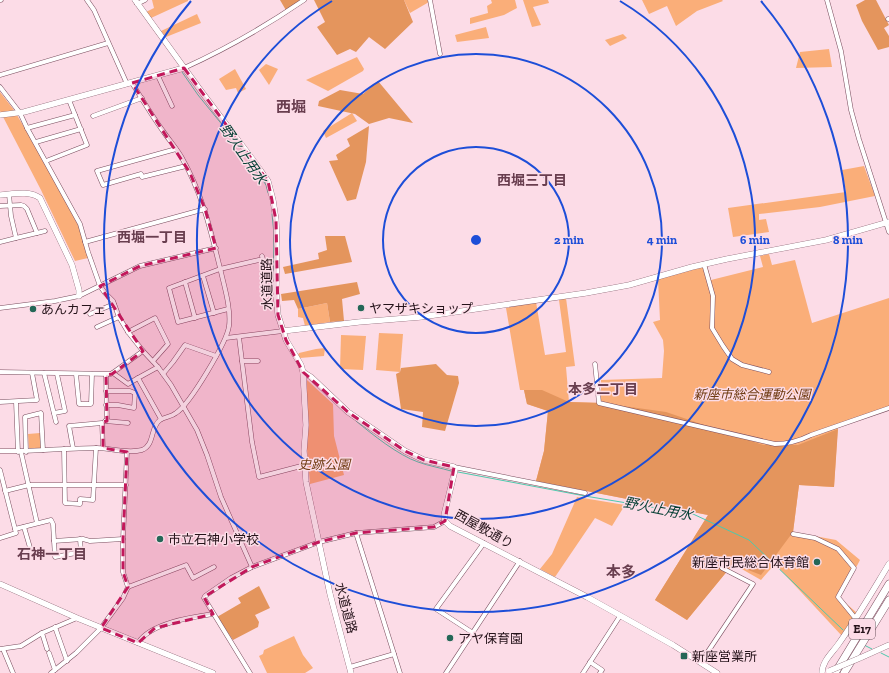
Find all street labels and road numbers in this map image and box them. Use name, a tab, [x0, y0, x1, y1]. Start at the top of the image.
street label: 水道道路	[259, 258, 275, 310]
street label: 西屋敷通り	[452, 507, 516, 551]
street label: 水道道路	[332, 581, 360, 635]
road number: E17	[849, 619, 875, 639]

